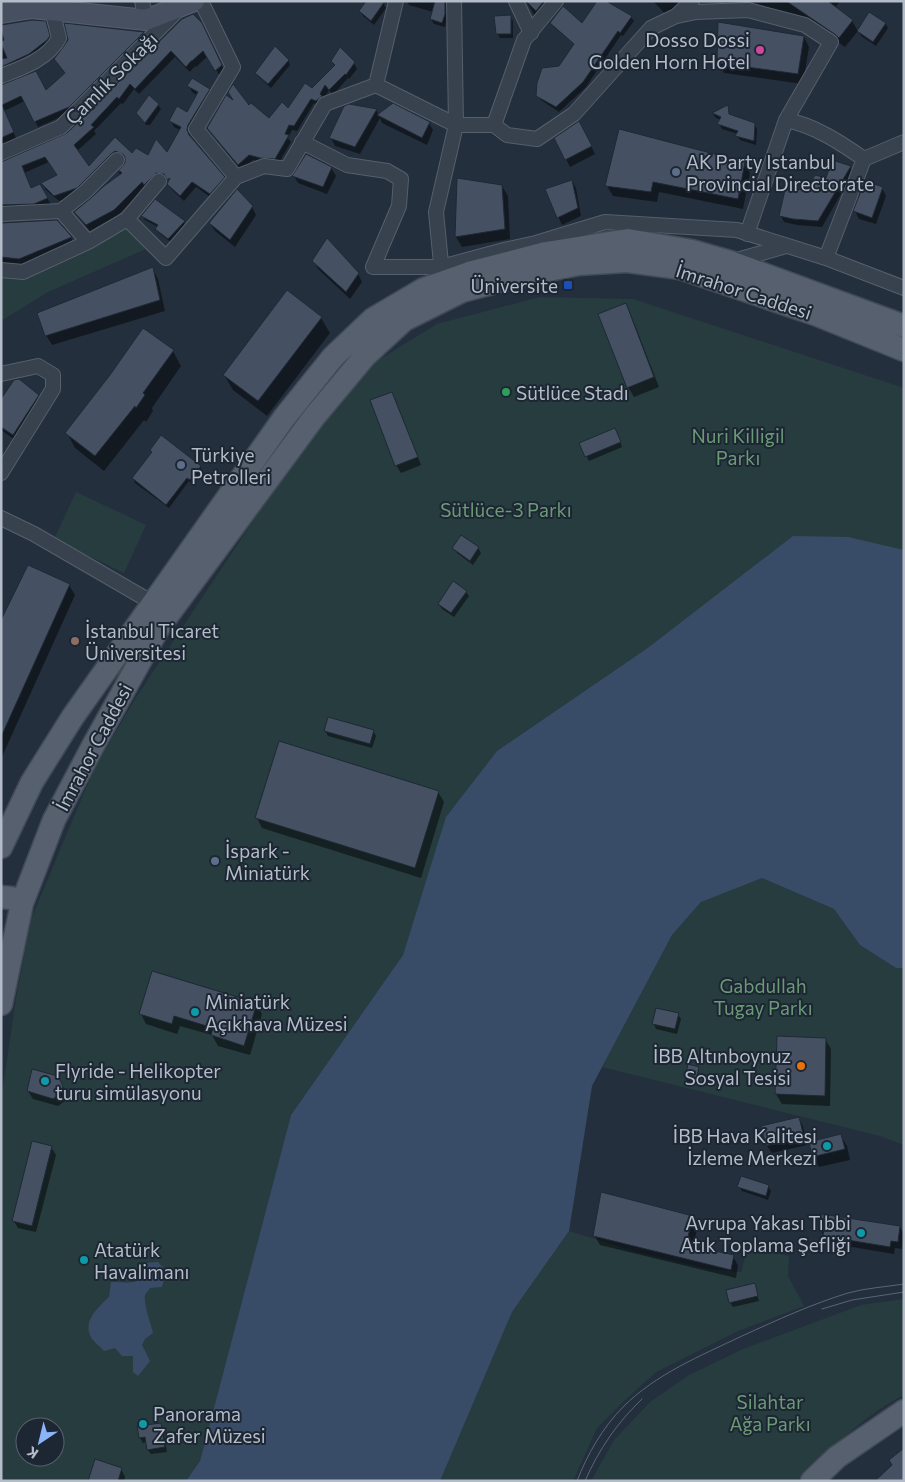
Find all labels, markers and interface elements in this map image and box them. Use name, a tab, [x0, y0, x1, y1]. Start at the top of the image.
street label: Çamlık Sokağı	[60, 27, 162, 129]
place label: Dosso Dossi Golden Horn Hotel	[589, 28, 750, 73]
marker: Dosso Dossi Golden Horn Hotel	[754, 44, 766, 56]
place label: AK Party Istanbul Provincial Directorate	[686, 150, 874, 195]
marker: AK Party Istanbul Provincial Directorate	[670, 166, 682, 178]
street label: İmrahor Caddesi	[673, 258, 815, 324]
place label: Üniversite	[470, 274, 558, 297]
marker: Üniversite	[562, 279, 574, 291]
place label: Sütlüce Stadı	[516, 381, 629, 404]
marker: Sütlüce Stadı	[500, 386, 512, 398]
park label: Nuri Killigil Parkı	[691, 424, 785, 469]
place label: Türkiye Petrolleri	[191, 443, 271, 488]
marker: Türkiye Petrolleri	[175, 459, 187, 471]
park label: Sütlüce-3 Parkı	[440, 498, 572, 521]
place label: İstanbul Ticaret Üniversitesi	[85, 619, 219, 664]
marker: İstanbul Ticaret Üniversitesi	[69, 635, 81, 647]
street label: İmrahor Caddesi	[50, 679, 136, 815]
place label: İspark - Miniatürk	[225, 839, 310, 884]
marker: İspark - Miniatürk	[209, 855, 221, 867]
park label: Gabdullah Tugay Parkı	[713, 974, 813, 1019]
place label: Miniatürk Açıkhava Müzesi	[205, 990, 348, 1035]
marker: Miniatürk Açıkhava Müzesi	[189, 1006, 201, 1018]
place label: İBB Altınboynuz Sosyal Tesisi	[653, 1044, 791, 1089]
place label: Flyride - Helikopter turu simülasyonu	[55, 1059, 221, 1104]
marker: İBB Altınboynuz Sosyal Tesisi	[795, 1060, 807, 1072]
marker: Flyride - Helikopter turu simülasyonu	[39, 1075, 51, 1087]
place label: İBB Hava Kalitesi İzleme Merkezi	[673, 1124, 817, 1169]
marker: İBB Hava Kalitesi İzleme Merkezi	[821, 1140, 833, 1152]
place label: Avrupa Yakası Tıbbi Atık Toplama Şefliği	[680, 1211, 851, 1256]
marker: Avrupa Yakası Tıbbi Atık Toplama Şefliği	[855, 1227, 867, 1239]
place label: Atatürk Havalimanı	[94, 1238, 189, 1283]
marker: Atatürk Havalimanı	[78, 1254, 90, 1266]
park label: Silahtar Ağa Parkı	[729, 1390, 811, 1435]
place label: Panorama Zafer Müzesi	[153, 1402, 266, 1447]
north arrow	[15, 1417, 65, 1467]
marker: Panorama Zafer Müzesi	[137, 1418, 149, 1430]
text: K	[23, 1443, 41, 1463]

